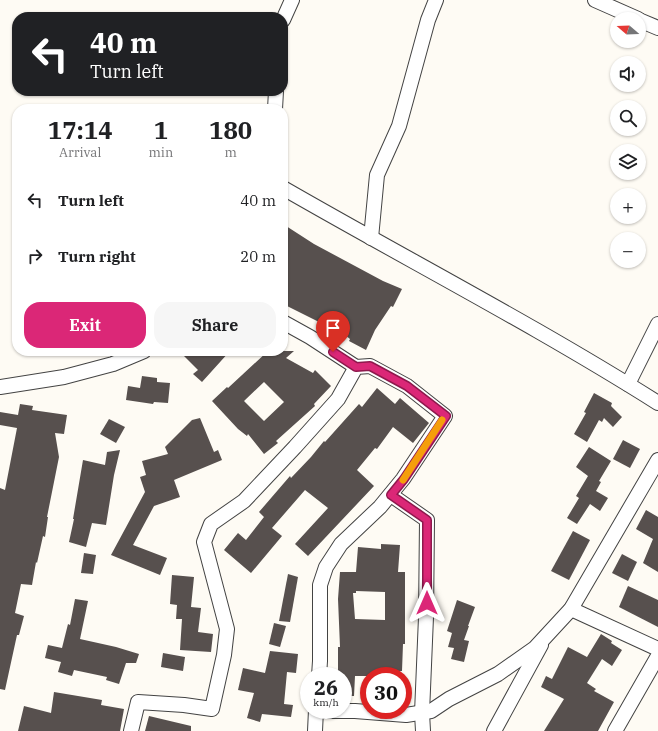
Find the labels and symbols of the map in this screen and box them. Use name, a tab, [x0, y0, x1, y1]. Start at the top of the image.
north arrow	[610, 12, 646, 48]
pin	[316, 311, 350, 352]
position arrow	[406, 582, 448, 624]
speed limit sign: 30	[360, 667, 412, 719]

